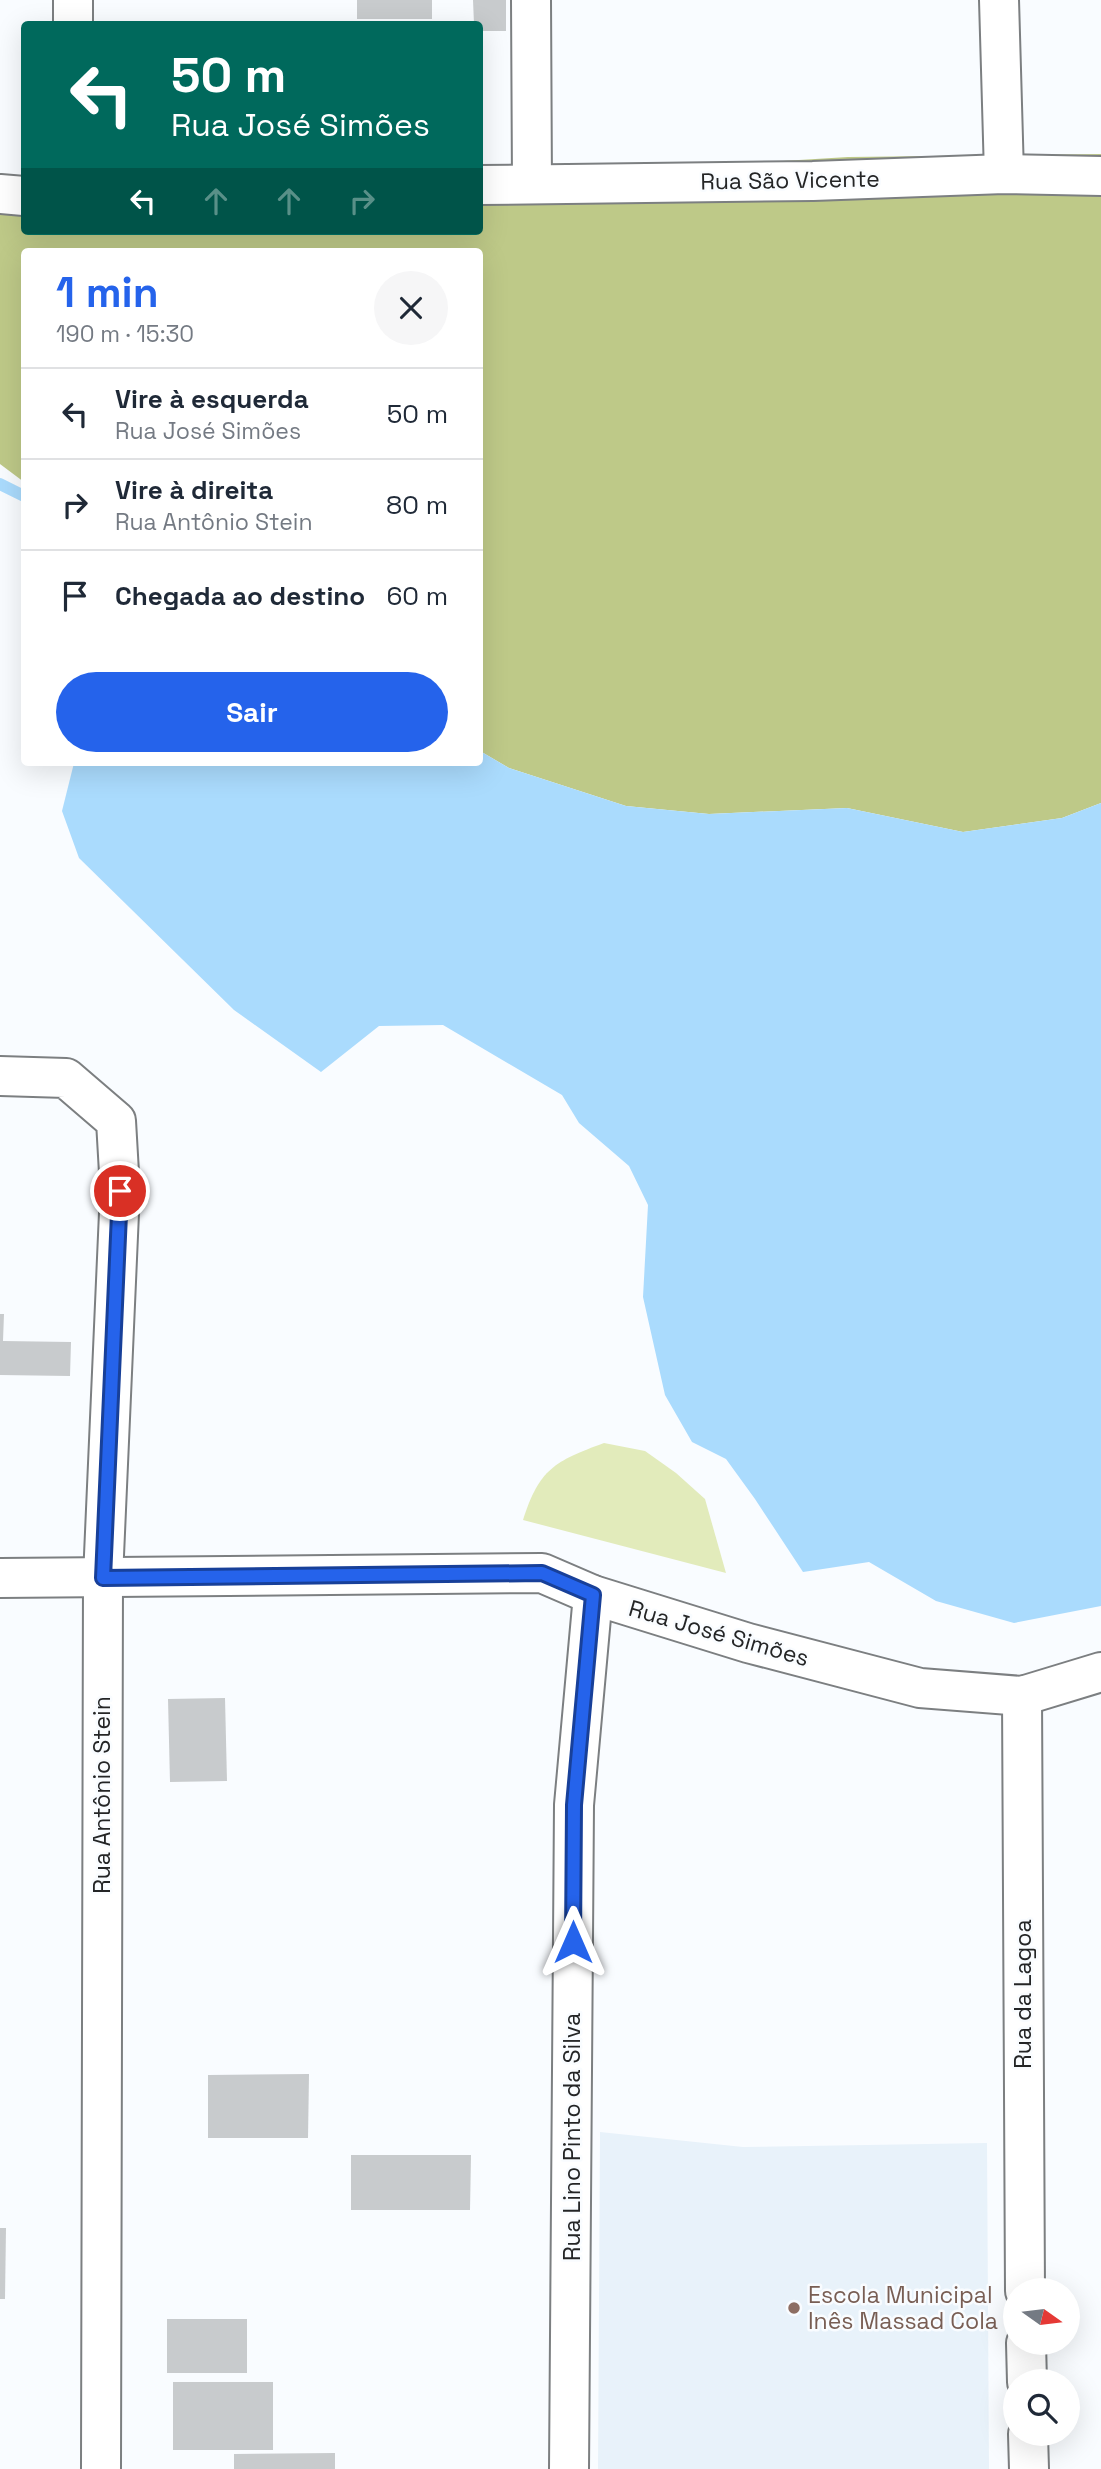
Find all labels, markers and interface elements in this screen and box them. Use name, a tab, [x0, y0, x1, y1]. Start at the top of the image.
text: 50 m	[171, 44, 286, 106]
icon: left	[56, 49, 147, 140]
text: Rua José Simões	[171, 105, 430, 145]
street label: Rua São Vicente	[700, 163, 880, 197]
icon: left	[124, 182, 162, 220]
icon: ahead	[197, 182, 235, 220]
icon: ahead	[270, 182, 308, 220]
icon: right	[343, 182, 381, 220]
text: 1 min	[56, 266, 159, 319]
button: close	[374, 271, 448, 345]
text: 190 m · 15:30	[56, 319, 194, 349]
text: Vire à esquerda	[115, 382, 309, 416]
icon: left	[56, 395, 94, 433]
text: 50 m	[387, 397, 448, 431]
text: Rua José Simões	[115, 416, 301, 446]
text: Vire à direita	[115, 473, 273, 507]
icon: right	[56, 486, 94, 524]
text: 80 m	[386, 488, 448, 522]
text: Rua Antônio Stein	[115, 507, 313, 537]
icon: arrive	[56, 577, 94, 615]
text: Chegada ao destino	[115, 579, 365, 613]
text: 60 m	[386, 579, 448, 613]
button: Sair	[56, 672, 448, 752]
pin	[90, 1161, 150, 1221]
icon: arrive	[101, 1172, 139, 1210]
street label: Rua José Simões	[625, 1593, 813, 1673]
street label: Rua Antônio Stein	[87, 1696, 117, 1894]
position arrow	[536, 1905, 610, 1979]
street label: Rua da Lagoa	[1008, 1919, 1038, 2069]
street label: Rua Lino Pinto da Silva	[557, 2013, 587, 2261]
north arrow	[1003, 2278, 1080, 2356]
map controls	[1003, 2278, 1080, 2446]
place label: Escola Municipal Inês Massad Cola	[808, 2280, 998, 2336]
marker: Escola Municipal Inês Massad Cola	[786, 2300, 802, 2316]
button: search	[1003, 2369, 1080, 2446]

